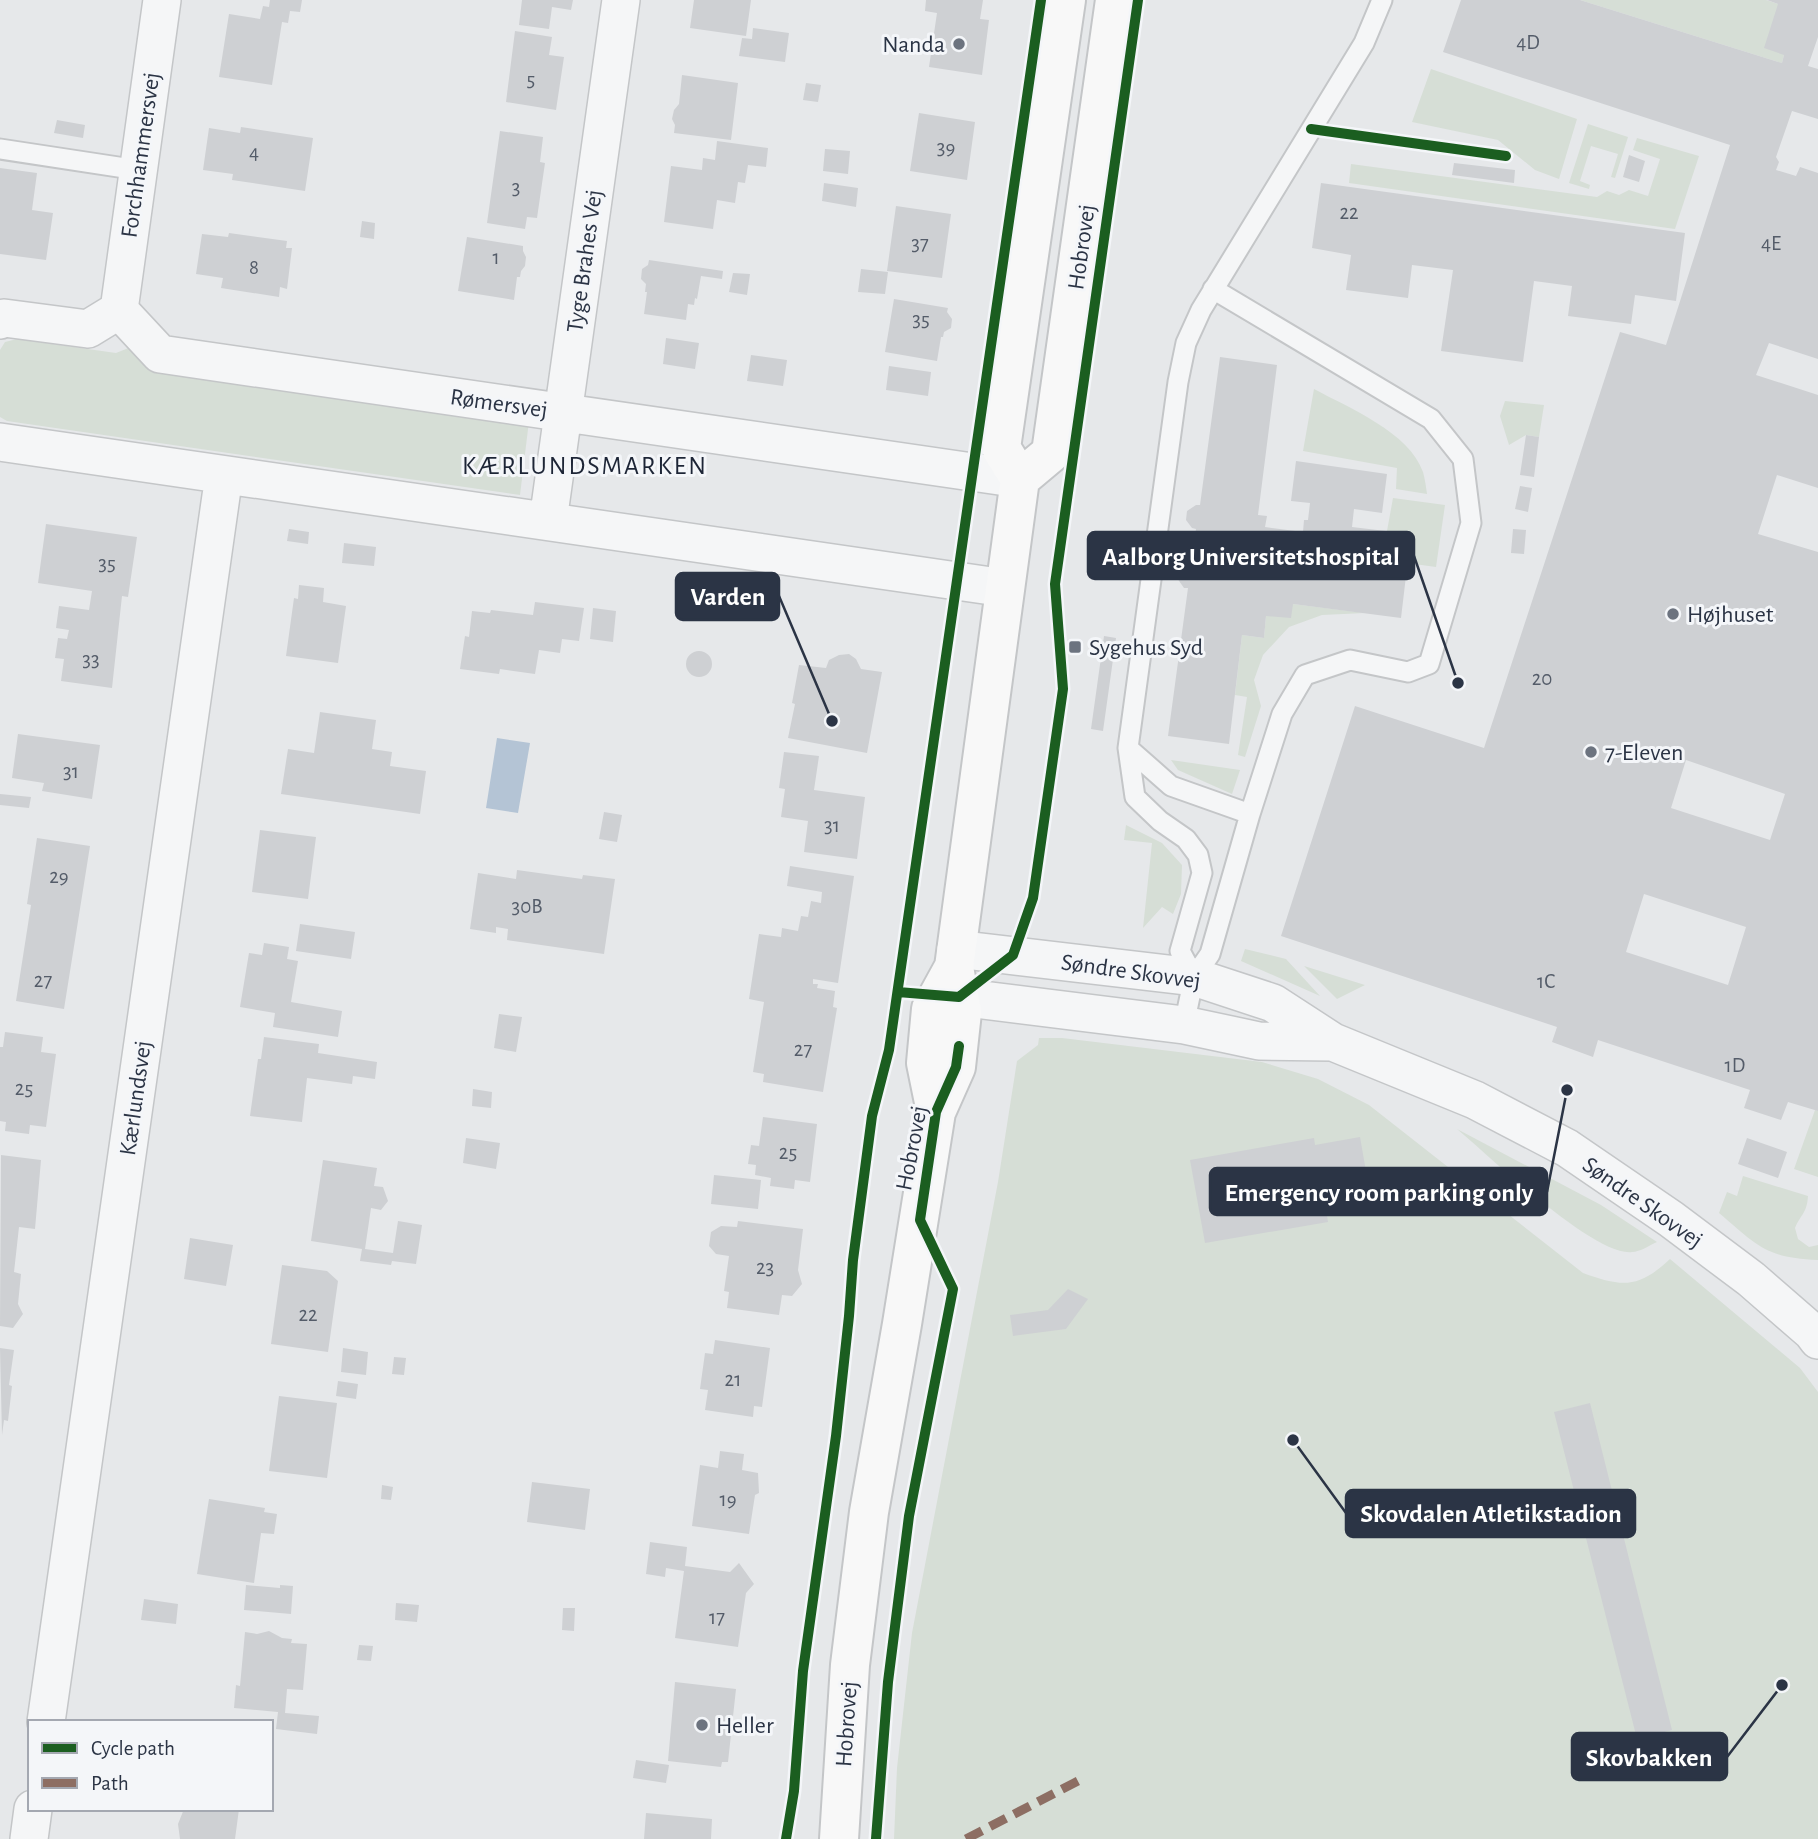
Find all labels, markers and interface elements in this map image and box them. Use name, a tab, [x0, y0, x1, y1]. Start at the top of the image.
house number: 4D	[1516, 32, 1540, 53]
place label: Nanda	[882, 33, 945, 57]
marker: Nanda	[951, 36, 967, 52]
house number: 5	[527, 69, 535, 90]
street label: Forchhammersvej	[117, 71, 164, 239]
house number: 39	[937, 137, 955, 158]
house number: 4	[249, 142, 259, 163]
house number: 3	[512, 177, 520, 198]
street label: Tyge Brahes Vej	[563, 188, 607, 334]
house number: 22	[1339, 202, 1359, 223]
street label: Hobrovej	[1064, 203, 1100, 292]
house number: 37	[911, 233, 929, 254]
house number: 4E	[1761, 233, 1781, 254]
house number: 1	[492, 247, 500, 268]
house number: 8	[249, 257, 259, 278]
house number: 35	[912, 309, 930, 330]
street label: Rømersvej	[449, 385, 549, 423]
district label: KÆRLUNDSMARKEN	[462, 453, 708, 479]
callout: Aalborg Universitetshospital	[1088, 532, 1414, 579]
text: Aalborg Universitetshospital	[1102, 544, 1400, 570]
house number: 35	[98, 553, 116, 574]
callout: Varden	[676, 573, 779, 620]
text: Varden	[691, 584, 765, 610]
place label: Højhuset	[1687, 603, 1774, 627]
marker: Højhuset	[1665, 606, 1681, 622]
place label: Sygehus Syd	[1089, 636, 1203, 660]
marker: Sygehus Syd	[1067, 639, 1083, 655]
house number: 33	[82, 649, 100, 670]
house number: 20	[1532, 668, 1552, 689]
place label: 7-Eleven	[1605, 741, 1683, 765]
marker: 7-Eleven	[1583, 744, 1599, 760]
house number: 31	[63, 761, 79, 782]
house number: 31	[824, 815, 840, 836]
house number: 29	[49, 866, 69, 887]
house number: 30B	[511, 896, 543, 917]
street label: Søndre Skovvej	[1060, 950, 1202, 994]
house number: 27	[34, 970, 52, 991]
house number: 1C	[1537, 971, 1555, 992]
street label: Kærlundsvej	[116, 1039, 156, 1157]
house number: 27	[794, 1039, 812, 1060]
house number: 1D	[1725, 1055, 1745, 1076]
house number: 25	[15, 1078, 33, 1099]
street label: Hobrovej	[892, 1104, 932, 1193]
house number: 25	[779, 1142, 797, 1163]
street label: Søndre Skovvej	[1578, 1153, 1707, 1253]
callout: Emergency room parking only	[1210, 1168, 1547, 1215]
text: Emergency room parking only	[1224, 1180, 1534, 1206]
house number: 23	[756, 1257, 774, 1278]
house number: 22	[298, 1304, 318, 1325]
house number: 21	[725, 1369, 741, 1390]
house number: 19	[719, 1489, 737, 1510]
callout: Skovdalen Atletikstadion	[1346, 1490, 1635, 1537]
text: Skovdalen Atletikstadion	[1360, 1501, 1622, 1527]
house number: 17	[709, 1607, 725, 1628]
street label: Hobrovej	[832, 1680, 862, 1768]
place label: Heller	[716, 1714, 774, 1738]
marker: Heller	[694, 1717, 710, 1733]
legend	[28, 1720, 273, 1811]
callout: Skovbakken	[1572, 1733, 1727, 1780]
text: Cycle path	[91, 1738, 175, 1759]
text: Skovbakken	[1586, 1745, 1712, 1771]
text: Path	[91, 1773, 129, 1794]

